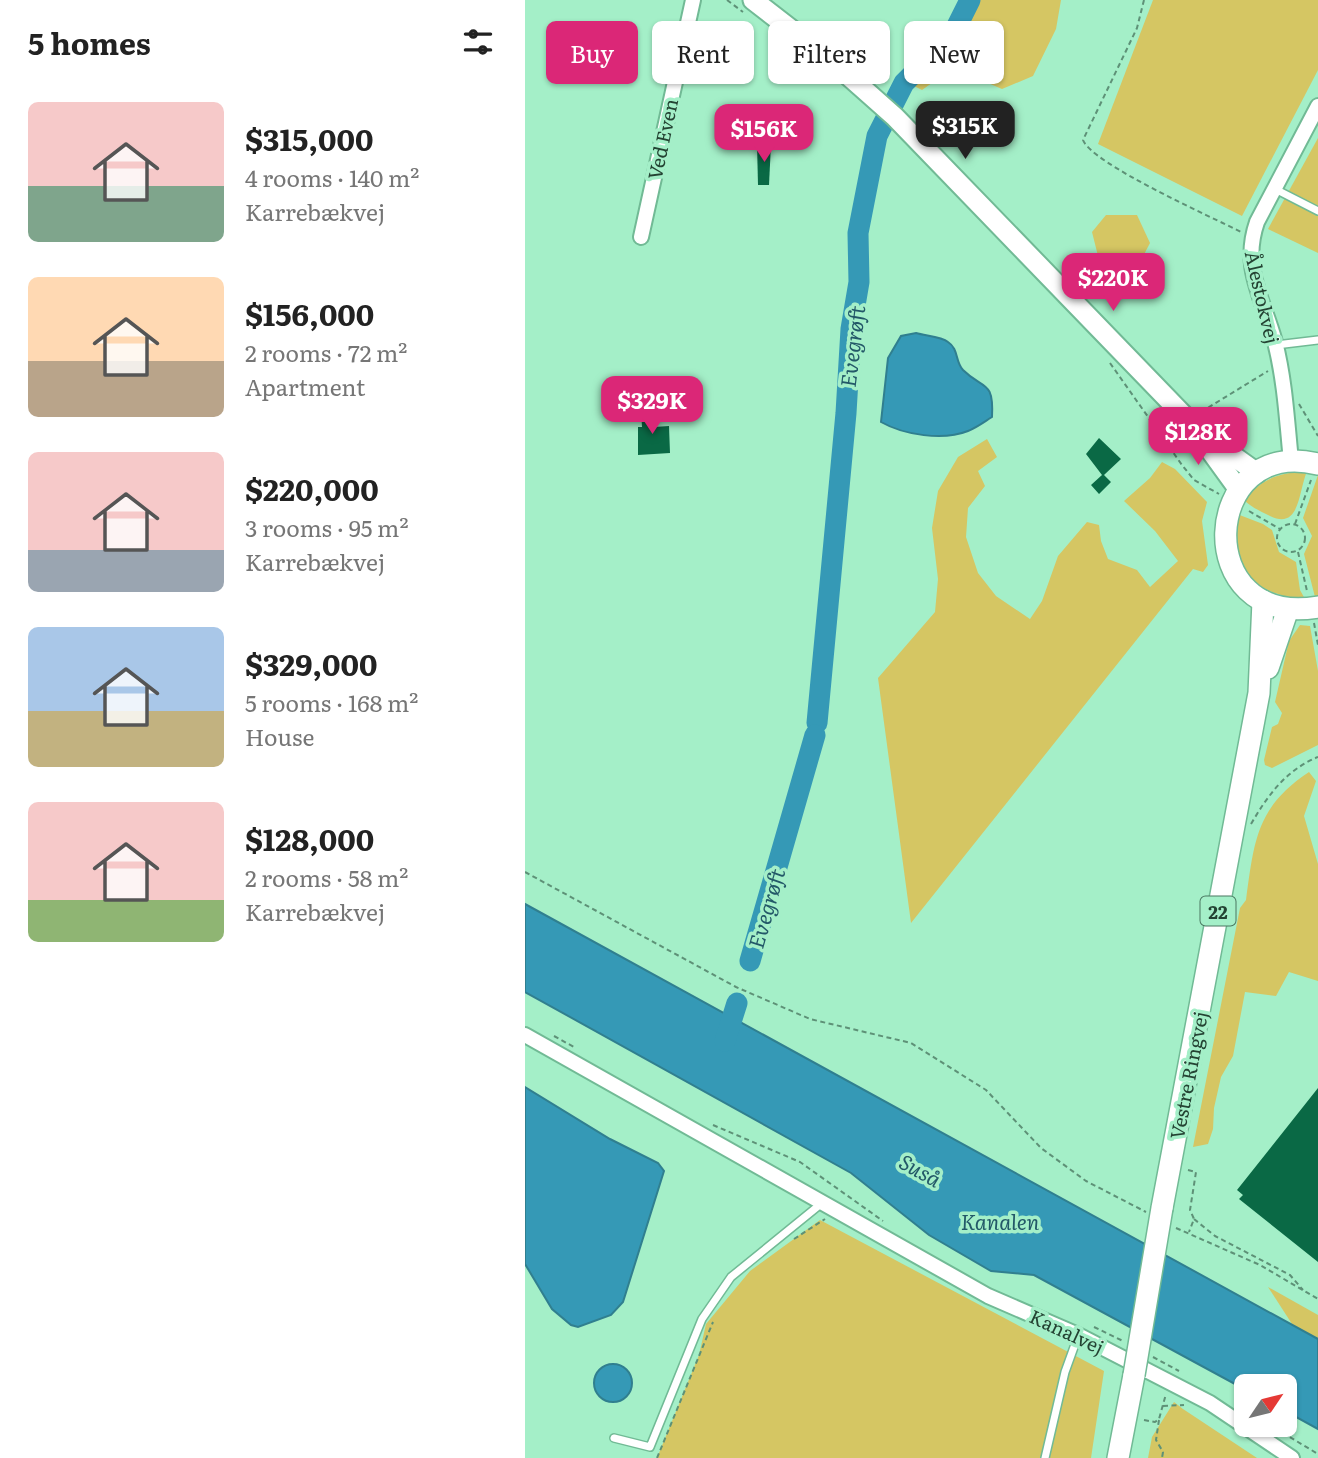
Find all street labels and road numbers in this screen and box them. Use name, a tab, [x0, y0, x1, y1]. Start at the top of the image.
street label: Ved Even	[640, 96, 684, 182]
street label: Ålestokvej	[1239, 248, 1287, 346]
road number: 22	[1201, 896, 1235, 926]
street label: Vestre Ringvej	[1162, 1009, 1214, 1141]
street label: Kanalvej	[1025, 1302, 1109, 1360]

